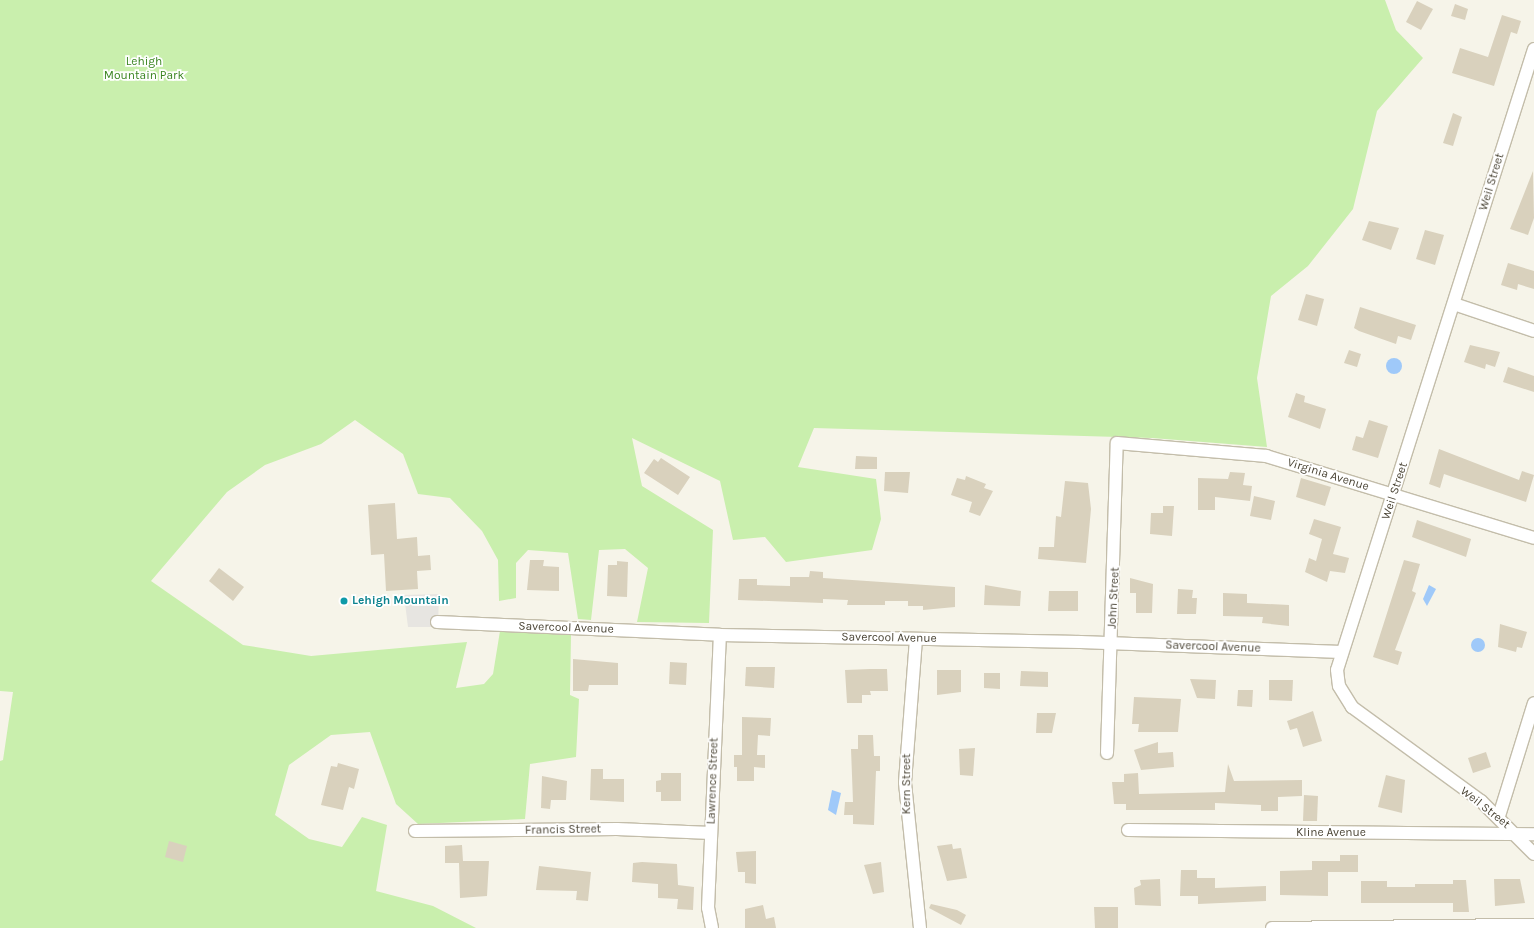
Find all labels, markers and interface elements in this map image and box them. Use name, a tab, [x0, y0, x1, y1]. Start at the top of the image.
park label: Lehigh Mountain Park	[104, 55, 184, 83]
street label: Weil Street	[1476, 152, 1508, 212]
street label: Virginia Avenue	[1285, 456, 1371, 494]
street label: Weil Street	[1379, 461, 1411, 521]
street label: John Street	[1105, 567, 1123, 629]
place label: Lehigh Mountain	[352, 594, 449, 608]
marker: Lehigh Mountain	[339, 596, 349, 606]
street label: Savercool Avenue	[518, 619, 614, 637]
street label: Savercool Avenue	[841, 630, 937, 646]
street label: Savercool Avenue	[1165, 638, 1261, 656]
street label: Lawrence Street	[704, 737, 722, 825]
street label: Kern Street	[900, 754, 914, 814]
street label: Weil Street	[1457, 784, 1513, 832]
street label: Francis Street	[525, 822, 601, 838]
street label: Kline Avenue	[1296, 826, 1366, 840]

